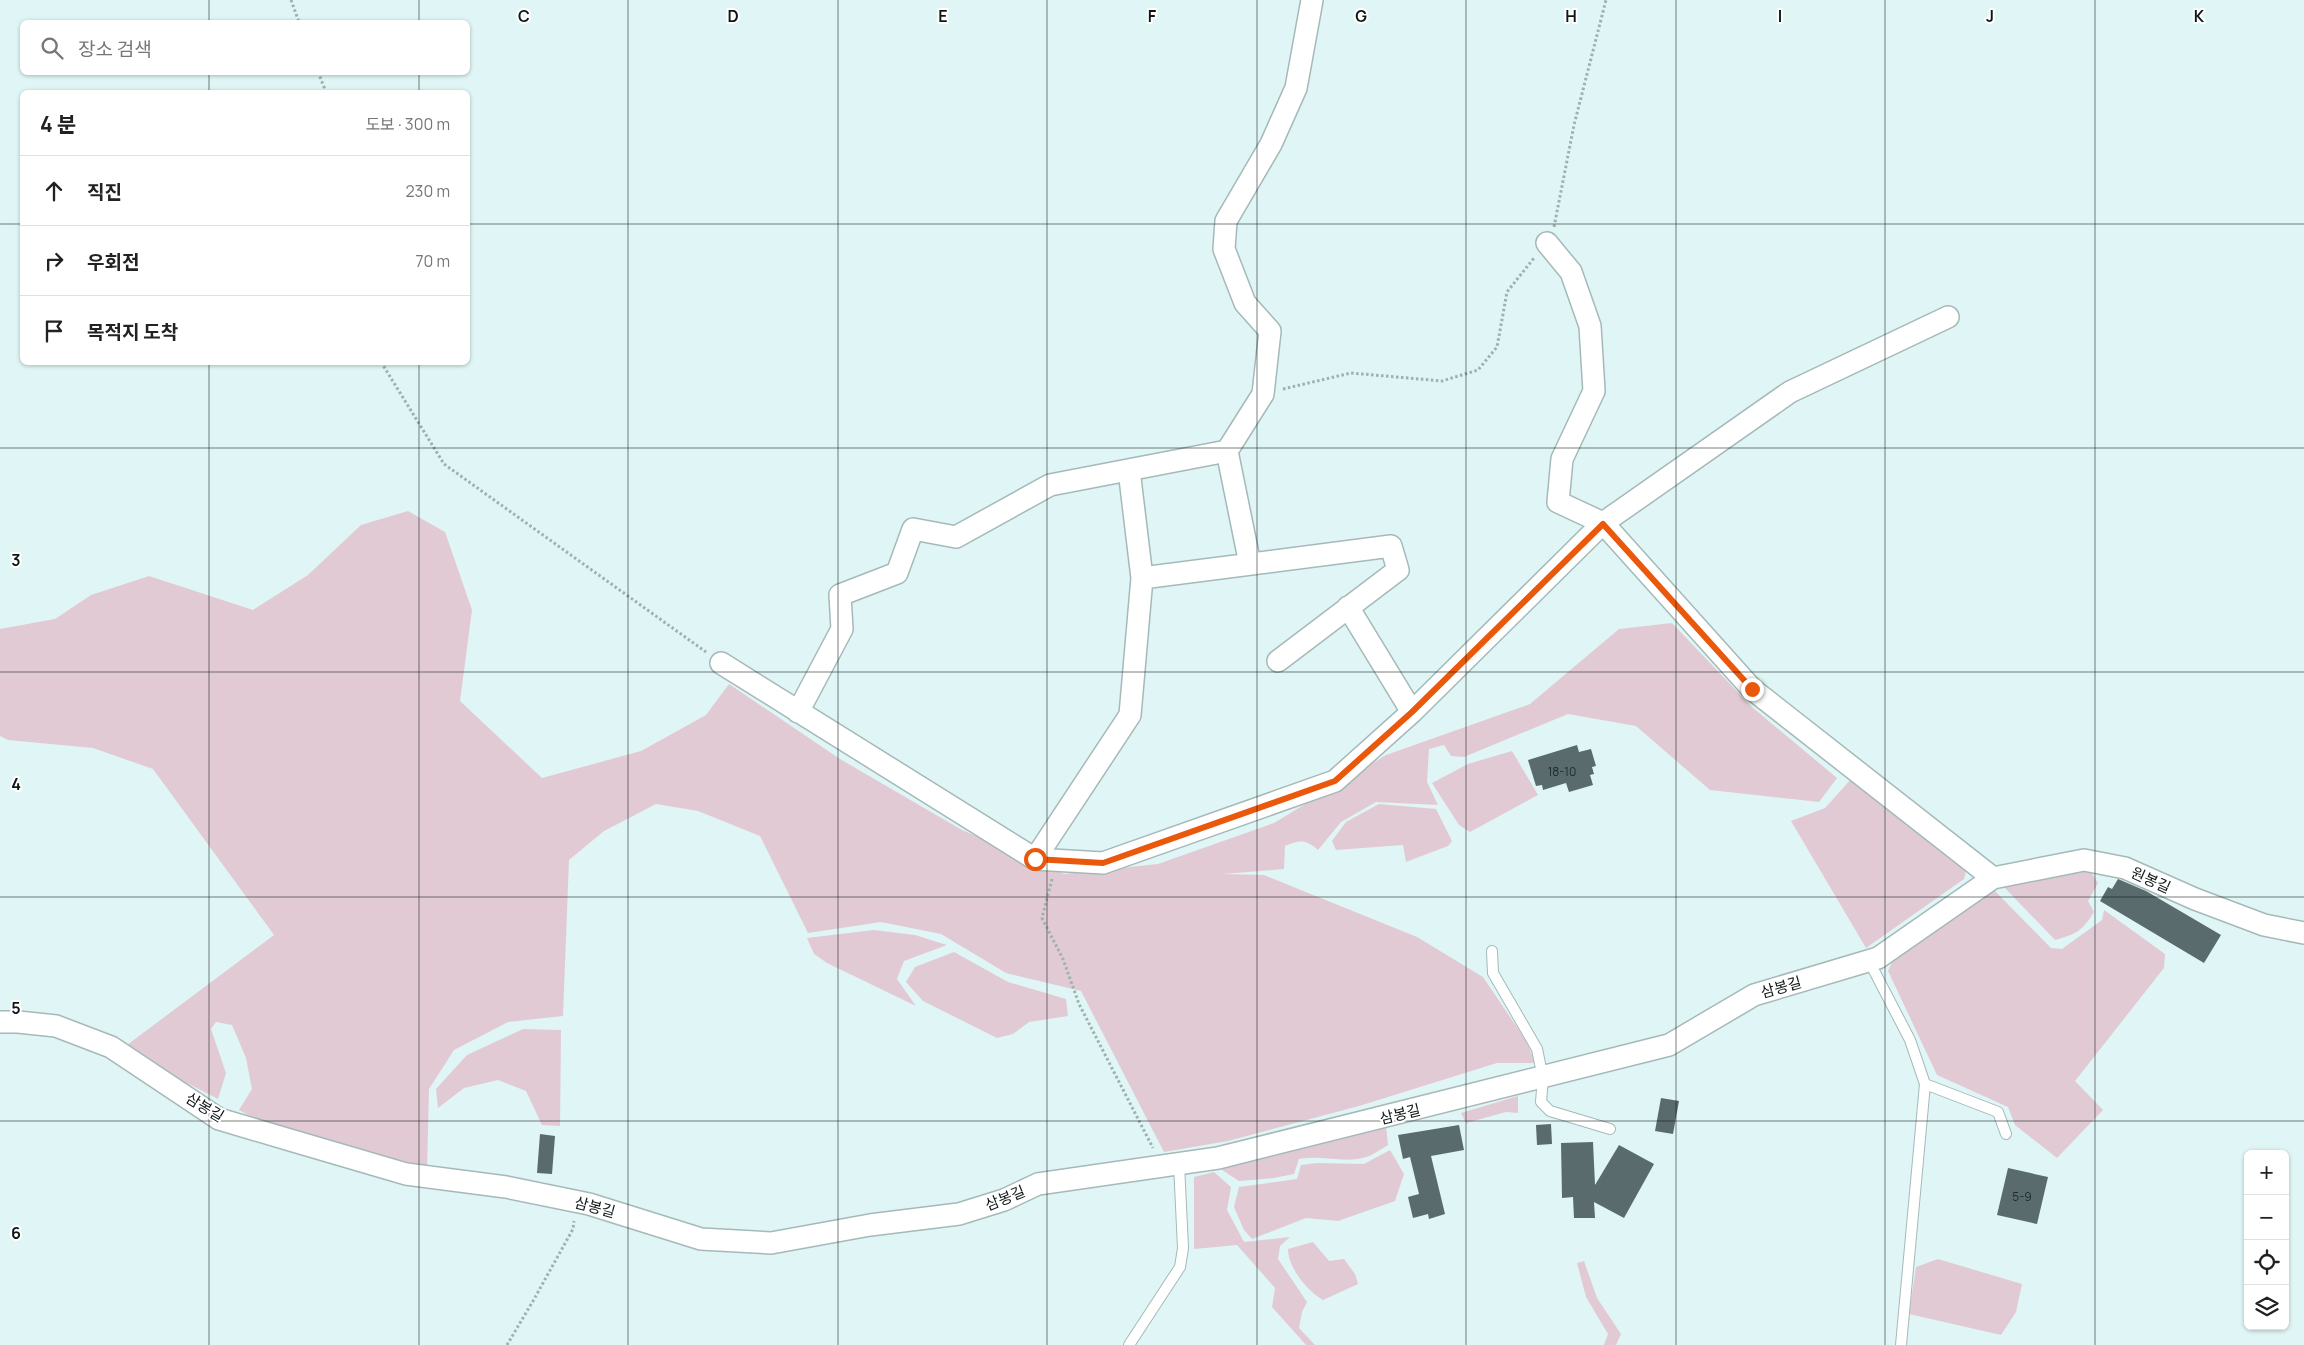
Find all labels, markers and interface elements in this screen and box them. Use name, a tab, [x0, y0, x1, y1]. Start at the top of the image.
text: C	[518, 5, 530, 27]
text: D	[727, 5, 739, 27]
text: E	[938, 5, 948, 27]
text: F	[1148, 5, 1157, 27]
text: G	[1355, 5, 1367, 27]
text: H	[1565, 5, 1577, 27]
text: I	[1778, 5, 1782, 27]
text: J	[1986, 5, 1994, 27]
text: K	[2194, 5, 2205, 27]
search box	[20, 20, 470, 75]
icon: search	[38, 34, 66, 62]
text: 장소 검색	[78, 36, 152, 62]
text: 4 분	[40, 110, 76, 138]
text: 도보 · 300 m	[365, 113, 450, 135]
icon: ahead	[40, 177, 68, 205]
text: 직진	[87, 179, 122, 205]
text: 230 m	[406, 180, 450, 202]
icon: right	[40, 247, 68, 275]
text: 우회전	[87, 249, 139, 275]
text: 70 m	[415, 250, 450, 272]
icon: arrive	[40, 317, 68, 345]
text: 목적지 도착	[87, 319, 178, 345]
text: 3	[11, 549, 21, 571]
route end	[1741, 678, 1764, 701]
house number: 18-10	[1548, 763, 1576, 780]
text: 4	[11, 773, 21, 795]
route start	[1024, 848, 1047, 871]
street label: 원봉길	[2128, 862, 2174, 898]
street label: 삼봉길	[1758, 971, 1804, 1003]
text: 5	[11, 997, 21, 1019]
street label: 삼봉길	[182, 1087, 228, 1127]
street label: 삼봉길	[1377, 1099, 1423, 1129]
map controls	[2244, 1150, 2289, 1330]
button: +	[2244, 1150, 2289, 1195]
street label: 삼봉길	[982, 1181, 1028, 1215]
house number: 5-9	[2012, 1188, 2032, 1205]
street label: 삼봉길	[572, 1191, 618, 1223]
button: −	[2244, 1195, 2289, 1240]
text: 6	[11, 1222, 21, 1244]
button: locate	[2244, 1240, 2289, 1285]
button: layers	[2244, 1285, 2289, 1330]

